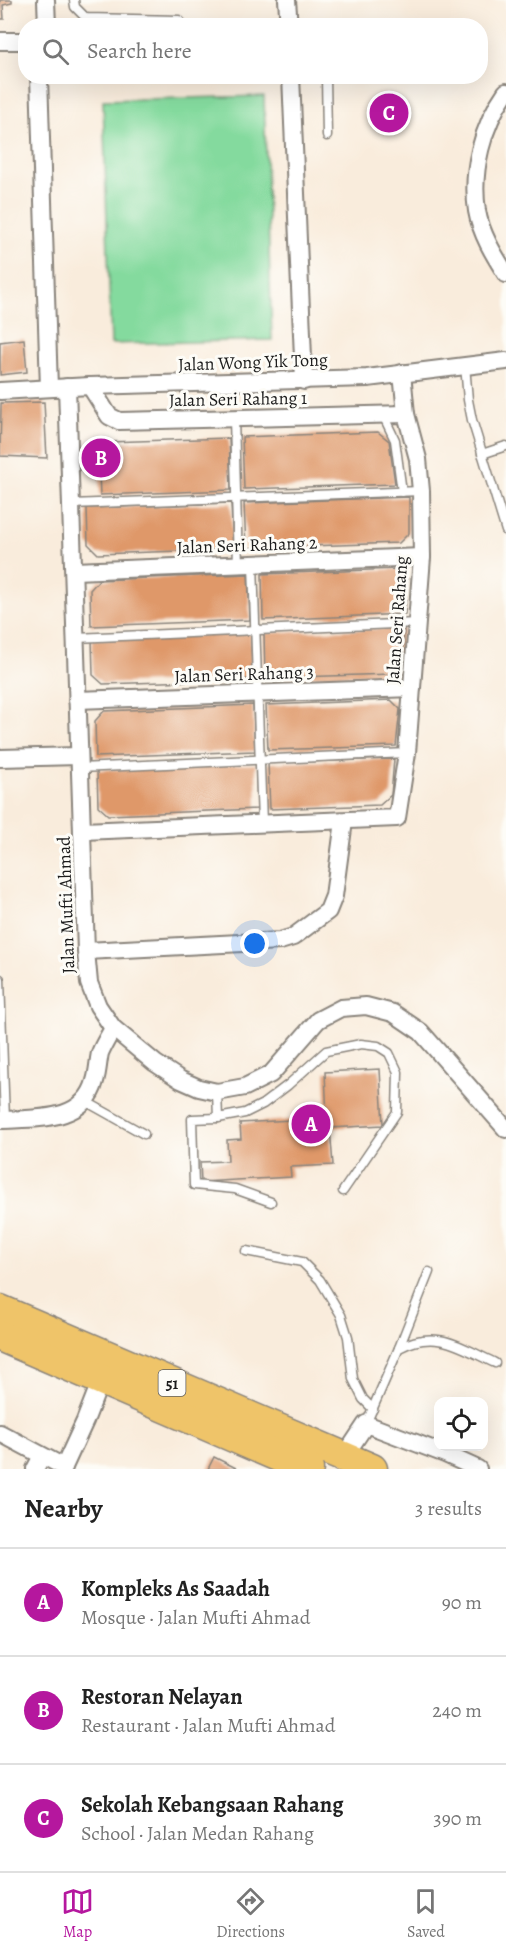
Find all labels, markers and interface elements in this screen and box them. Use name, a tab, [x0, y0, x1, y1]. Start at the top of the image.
search box	[18, 18, 488, 84]
icon: search	[39, 35, 72, 68]
text: Search here	[87, 36, 192, 66]
pin: C	[370, 90, 408, 136]
street label: Jalan Wong Yik Tong	[178, 347, 328, 377]
street label: Jalan Seri Rahang 1	[169, 386, 307, 412]
pin: B	[82, 436, 120, 480]
street label: Jalan Seri Rahang 2	[176, 531, 318, 559]
street label: Jalan Seri Rahang	[381, 555, 413, 685]
street label: Jalan Seri Rahang 3	[174, 660, 314, 688]
street label: Jalan Mufti Ahmad	[52, 835, 80, 974]
your location	[240, 929, 269, 958]
pin: A	[292, 1102, 330, 1146]
road number: 51	[158, 1370, 186, 1396]
map controls	[434, 1397, 488, 1451]
button: locate	[434, 1397, 488, 1451]
text: Nearby	[24, 1491, 103, 1526]
text: 3 results	[415, 1495, 482, 1522]
text: Kompleks As Saadah	[81, 1574, 270, 1604]
text: A	[37, 1589, 50, 1616]
text: 90 m	[442, 1589, 482, 1616]
text: Mosque · Jalan Mufti Ahmad	[81, 1604, 311, 1631]
text: Restoran Nelayan	[81, 1682, 243, 1712]
text: B	[37, 1697, 50, 1724]
text: 240 m	[432, 1697, 482, 1724]
text: Restaurant · Jalan Mufti Ahmad	[81, 1712, 336, 1739]
text: Sekolah Kebangsaan Rahang	[81, 1790, 343, 1820]
text: C	[37, 1805, 50, 1832]
text: 390 m	[433, 1805, 482, 1832]
text: School · Jalan Medan Rahang	[81, 1820, 314, 1847]
tab: Map	[61, 1885, 94, 1943]
tab: Directions	[216, 1885, 285, 1943]
tab: Saved	[407, 1885, 445, 1943]

